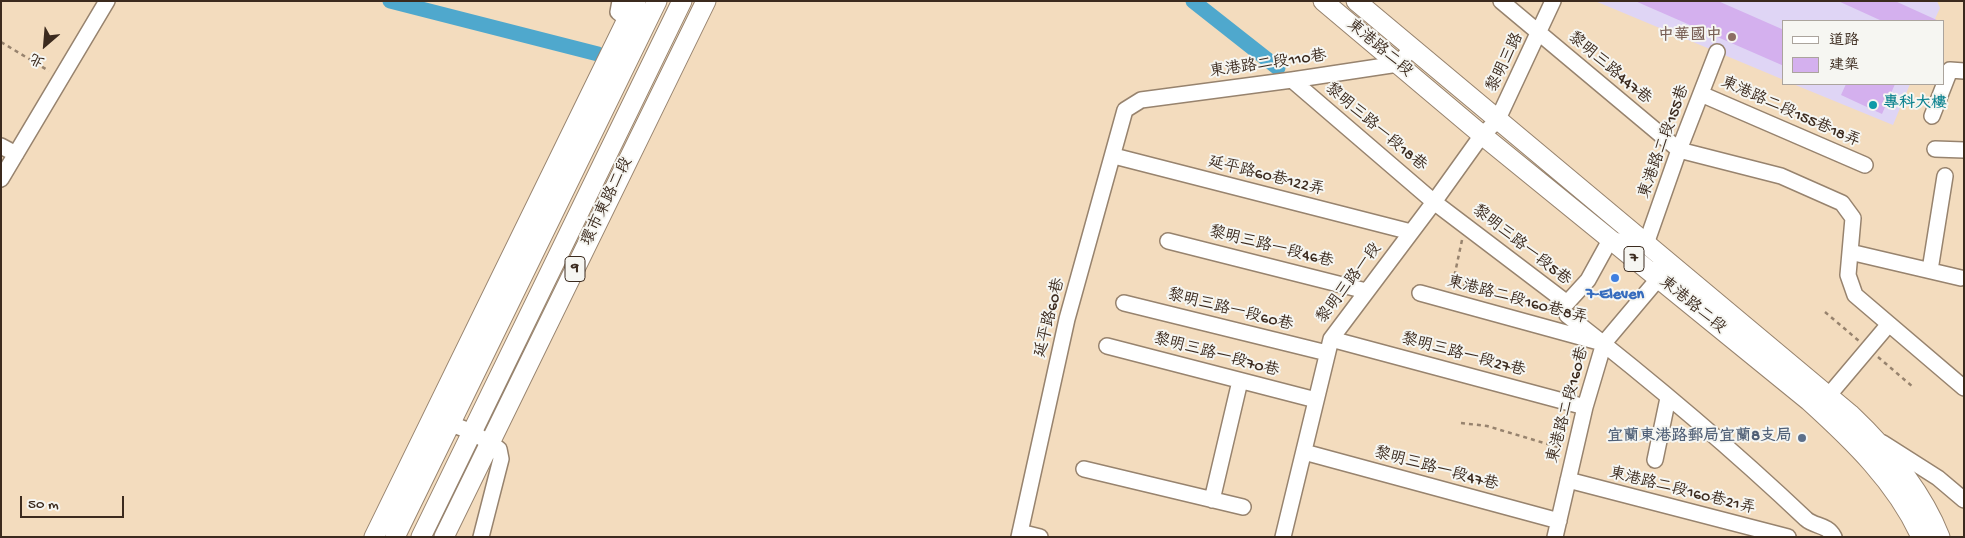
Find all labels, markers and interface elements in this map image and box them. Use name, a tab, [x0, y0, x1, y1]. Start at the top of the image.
street label: 東港路二段	[1342, 16, 1416, 82]
north arrow	[20, 20, 70, 70]
legend	[1782, 20, 1945, 85]
place label: 中華國中	[1658, 27, 1722, 47]
street label: 黎明三路447巷	[1563, 28, 1655, 110]
street label: 黎明三路	[1483, 30, 1529, 96]
marker: 中華國中	[1726, 31, 1738, 43]
text: 道路	[1829, 32, 1859, 50]
street label: 東港路二段110巷	[1208, 47, 1328, 83]
text: 北	[28, 48, 48, 70]
text: 建築	[1829, 57, 1859, 75]
street label: 東港路二段155巷18弄	[1717, 74, 1863, 152]
street label: 黎明三路一段18巷	[1320, 80, 1430, 176]
street label: 東港路二段155巷	[1636, 83, 1694, 201]
place label: 專科大樓	[1883, 95, 1947, 115]
marker: 專科大樓	[1867, 99, 1879, 111]
street label: 延平路60巷122弄	[1206, 153, 1326, 201]
street label: 環市東路二段	[578, 155, 638, 249]
street label: 黎明三路一段5巷	[1468, 201, 1574, 291]
street label: 黎明三路一段46巷	[1207, 223, 1335, 273]
street label: 黎明三路一段	[1313, 240, 1387, 328]
road number: 7	[1624, 246, 1644, 272]
road number: 9	[565, 256, 585, 282]
marker: 7-Eleven	[1609, 272, 1621, 284]
street label: 東港路二段160巷8弄	[1445, 273, 1589, 329]
street label: 東港路二段	[1655, 273, 1729, 339]
street label: 延平路60巷	[1032, 276, 1070, 360]
street label: 黎明三路一段60巷	[1165, 286, 1295, 336]
place label: 7-Eleven	[1586, 286, 1644, 306]
street label: 黎明三路一段70巷	[1151, 330, 1281, 382]
street label: 黎明三路一段27巷	[1399, 330, 1527, 382]
street label: 東港路二段160巷	[1544, 345, 1594, 465]
place label: 宜蘭東港路郵局宜蘭8支局	[1607, 428, 1792, 448]
marker: 宜蘭東港路郵局宜蘭8支局	[1796, 432, 1808, 444]
street label: 黎明三路一段47巷	[1372, 444, 1500, 496]
street label: 東港路二段160巷21弄	[1607, 465, 1757, 519]
scale bar	[22, 486, 126, 518]
text: 50 m	[28, 496, 59, 514]

